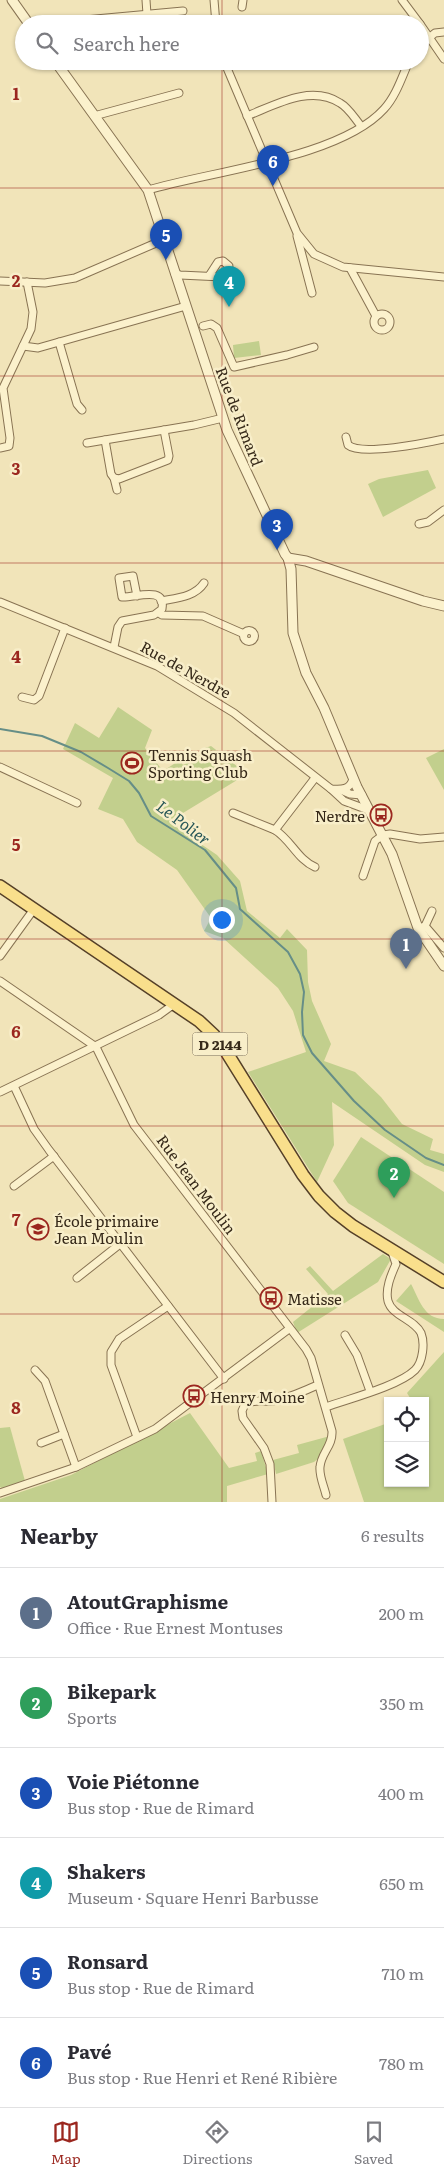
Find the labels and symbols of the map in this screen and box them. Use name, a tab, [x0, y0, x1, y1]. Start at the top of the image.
text: 1	[13, 81, 20, 105]
pin: 6	[257, 145, 289, 186]
pin: 5	[150, 219, 182, 260]
pin: 4	[213, 266, 245, 307]
text: 2	[12, 268, 21, 292]
street label: Rue de Rimard	[210, 363, 270, 469]
text: 3	[12, 456, 21, 480]
pin: 3	[261, 509, 293, 550]
street label: Rue de Nerdre	[136, 635, 236, 704]
text: 4	[11, 644, 21, 668]
place label: Tennis Squash Sporting Club	[148, 743, 252, 783]
sports icon: Tennis Squash Sporting Club	[120, 751, 144, 775]
water label: Le Polier	[152, 794, 216, 850]
bus stop icon: Nerdre	[369, 803, 393, 827]
place label: Nerdre	[315, 804, 365, 827]
text: 5	[12, 832, 21, 856]
your location	[209, 907, 235, 933]
pin: 1	[390, 928, 422, 969]
text: 6	[11, 1019, 21, 1043]
road number: D 2144	[192, 1032, 248, 1056]
street label: Rue Jean Moulin	[152, 1129, 242, 1239]
pin: 2	[378, 1157, 410, 1198]
text: 7	[12, 1207, 21, 1231]
place label: École primaire Jean Moulin	[54, 1209, 159, 1249]
school or university icon: École primaire Jean Moulin	[26, 1217, 50, 1241]
bus stop icon: Matisse	[259, 1286, 283, 1310]
place label: Matisse	[287, 1287, 342, 1310]
bus stop icon: Henry Moine	[182, 1384, 206, 1408]
place label: Henry Moine	[210, 1385, 305, 1408]
text: 8	[11, 1395, 21, 1419]

